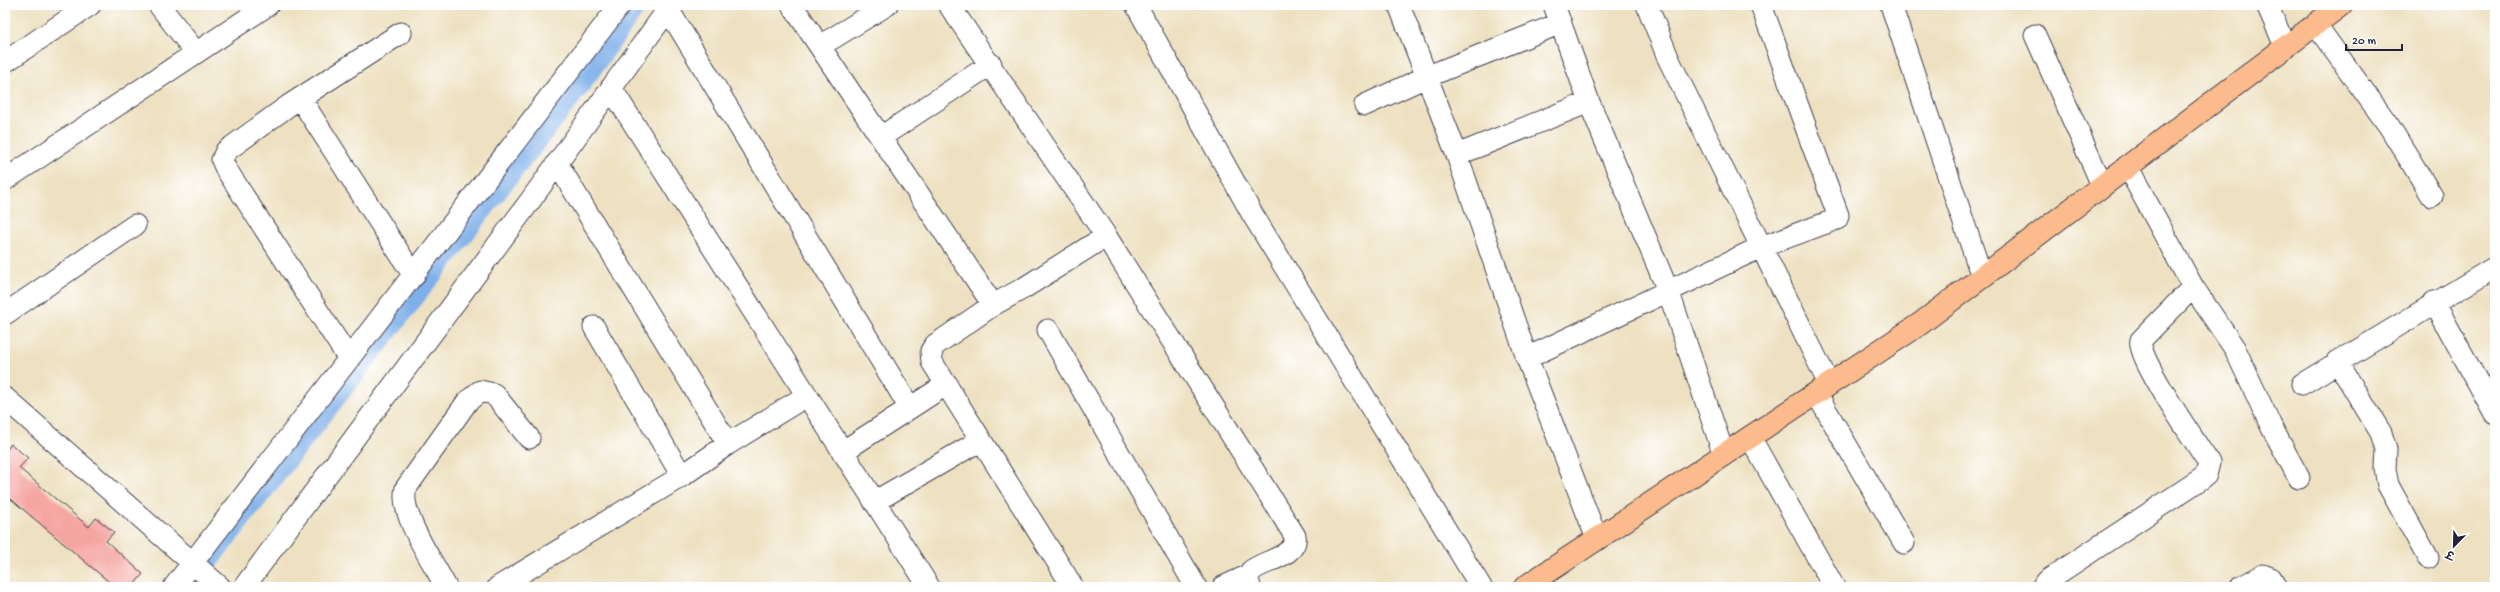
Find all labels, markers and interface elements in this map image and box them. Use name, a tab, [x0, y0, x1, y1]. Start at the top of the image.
scale bar	[2346, 26, 2402, 52]
text: 20 m	[2352, 35, 2377, 49]
north arrow	[2434, 526, 2474, 566]
text: उ	[2443, 546, 2458, 562]

